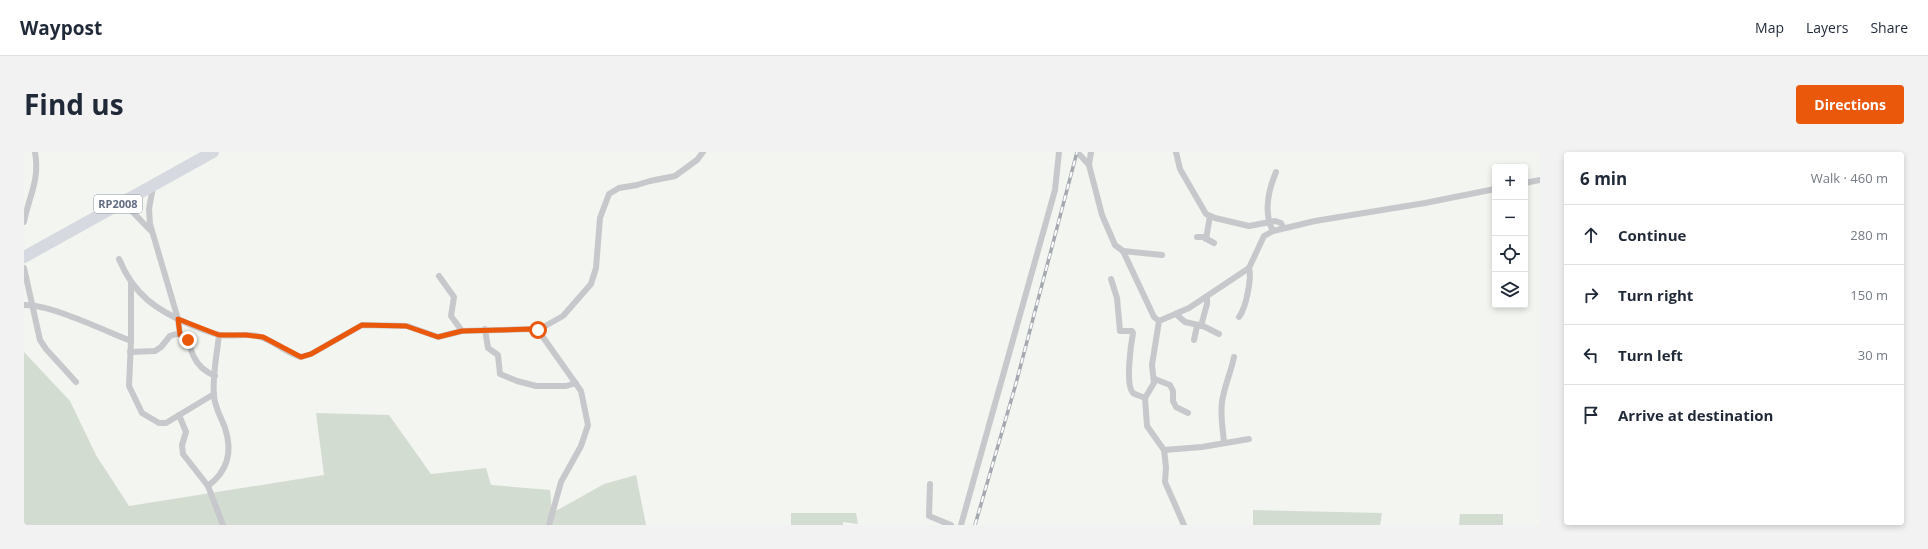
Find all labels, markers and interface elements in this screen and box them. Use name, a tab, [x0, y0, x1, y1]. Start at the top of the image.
text: Waypost	[20, 15, 102, 41]
text: Map	[1755, 18, 1784, 37]
text: Layers	[1806, 18, 1848, 37]
text: Share	[1870, 18, 1908, 37]
text: Find us	[24, 85, 124, 123]
button: Directions	[1796, 85, 1904, 124]
map controls	[1492, 164, 1528, 308]
button: +	[1492, 164, 1528, 200]
text: 6 min	[1580, 167, 1627, 190]
text: Walk · 460 m	[1811, 169, 1888, 187]
road number: RP2008	[94, 195, 142, 213]
button: −	[1492, 200, 1528, 236]
icon: ahead	[1580, 224, 1602, 246]
text: Continue	[1618, 225, 1686, 245]
text: 280 m	[1850, 226, 1888, 244]
button: locate	[1492, 236, 1528, 272]
button: layers	[1492, 272, 1528, 308]
icon: right	[1580, 284, 1602, 306]
text: Turn right	[1618, 285, 1693, 305]
text: 150 m	[1850, 286, 1888, 304]
route start	[529, 321, 547, 339]
route end	[179, 331, 197, 349]
icon: left	[1580, 344, 1602, 366]
text: Turn left	[1618, 345, 1683, 365]
text: 30 m	[1858, 346, 1888, 364]
icon: arrive	[1580, 404, 1602, 426]
text: Arrive at destination	[1618, 405, 1773, 425]

